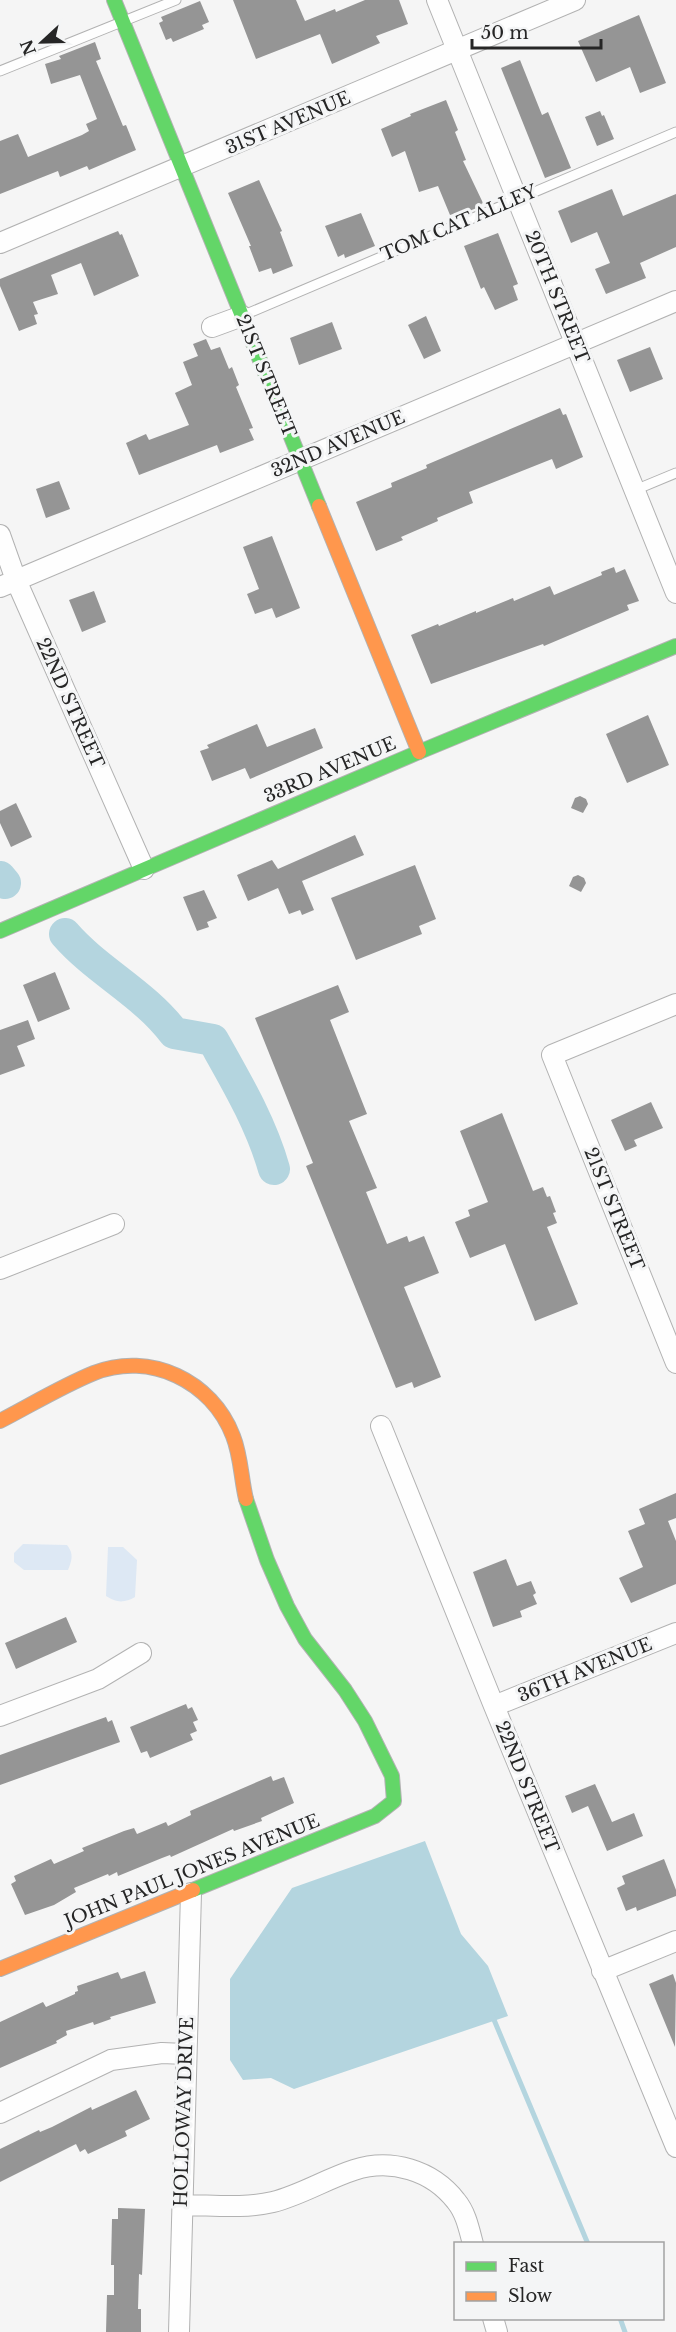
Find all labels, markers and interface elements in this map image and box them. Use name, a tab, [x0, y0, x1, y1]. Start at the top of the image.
north arrow	[12, 12, 72, 72]
scale bar	[472, 12, 601, 50]
text: 50 m	[481, 22, 529, 44]
text: N	[16, 37, 40, 58]
street label: 31ST AVENUE	[222, 87, 354, 159]
street label: TOM CAT ALLEY	[378, 180, 541, 266]
street label: 20TH STREET	[520, 228, 594, 367]
street label: 21ST STREET	[231, 311, 301, 441]
street label: 32ND AVENUE	[268, 406, 408, 482]
street label: 22ND STREET	[31, 634, 109, 772]
street label: 33RD AVENUE	[261, 732, 399, 808]
street label: 21ST STREET	[579, 1144, 649, 1274]
street label: 36TH AVENUE	[515, 1633, 655, 1707]
street label: 22ND STREET	[491, 1718, 564, 1857]
street label: JOHN PAUL JONES AVENUE	[59, 1810, 323, 1933]
street label: HOLLOWAY DRIVE	[170, 2016, 198, 2208]
legend	[454, 2242, 664, 2320]
text: Fast	[508, 2255, 545, 2277]
text: Slow	[508, 2285, 553, 2307]

